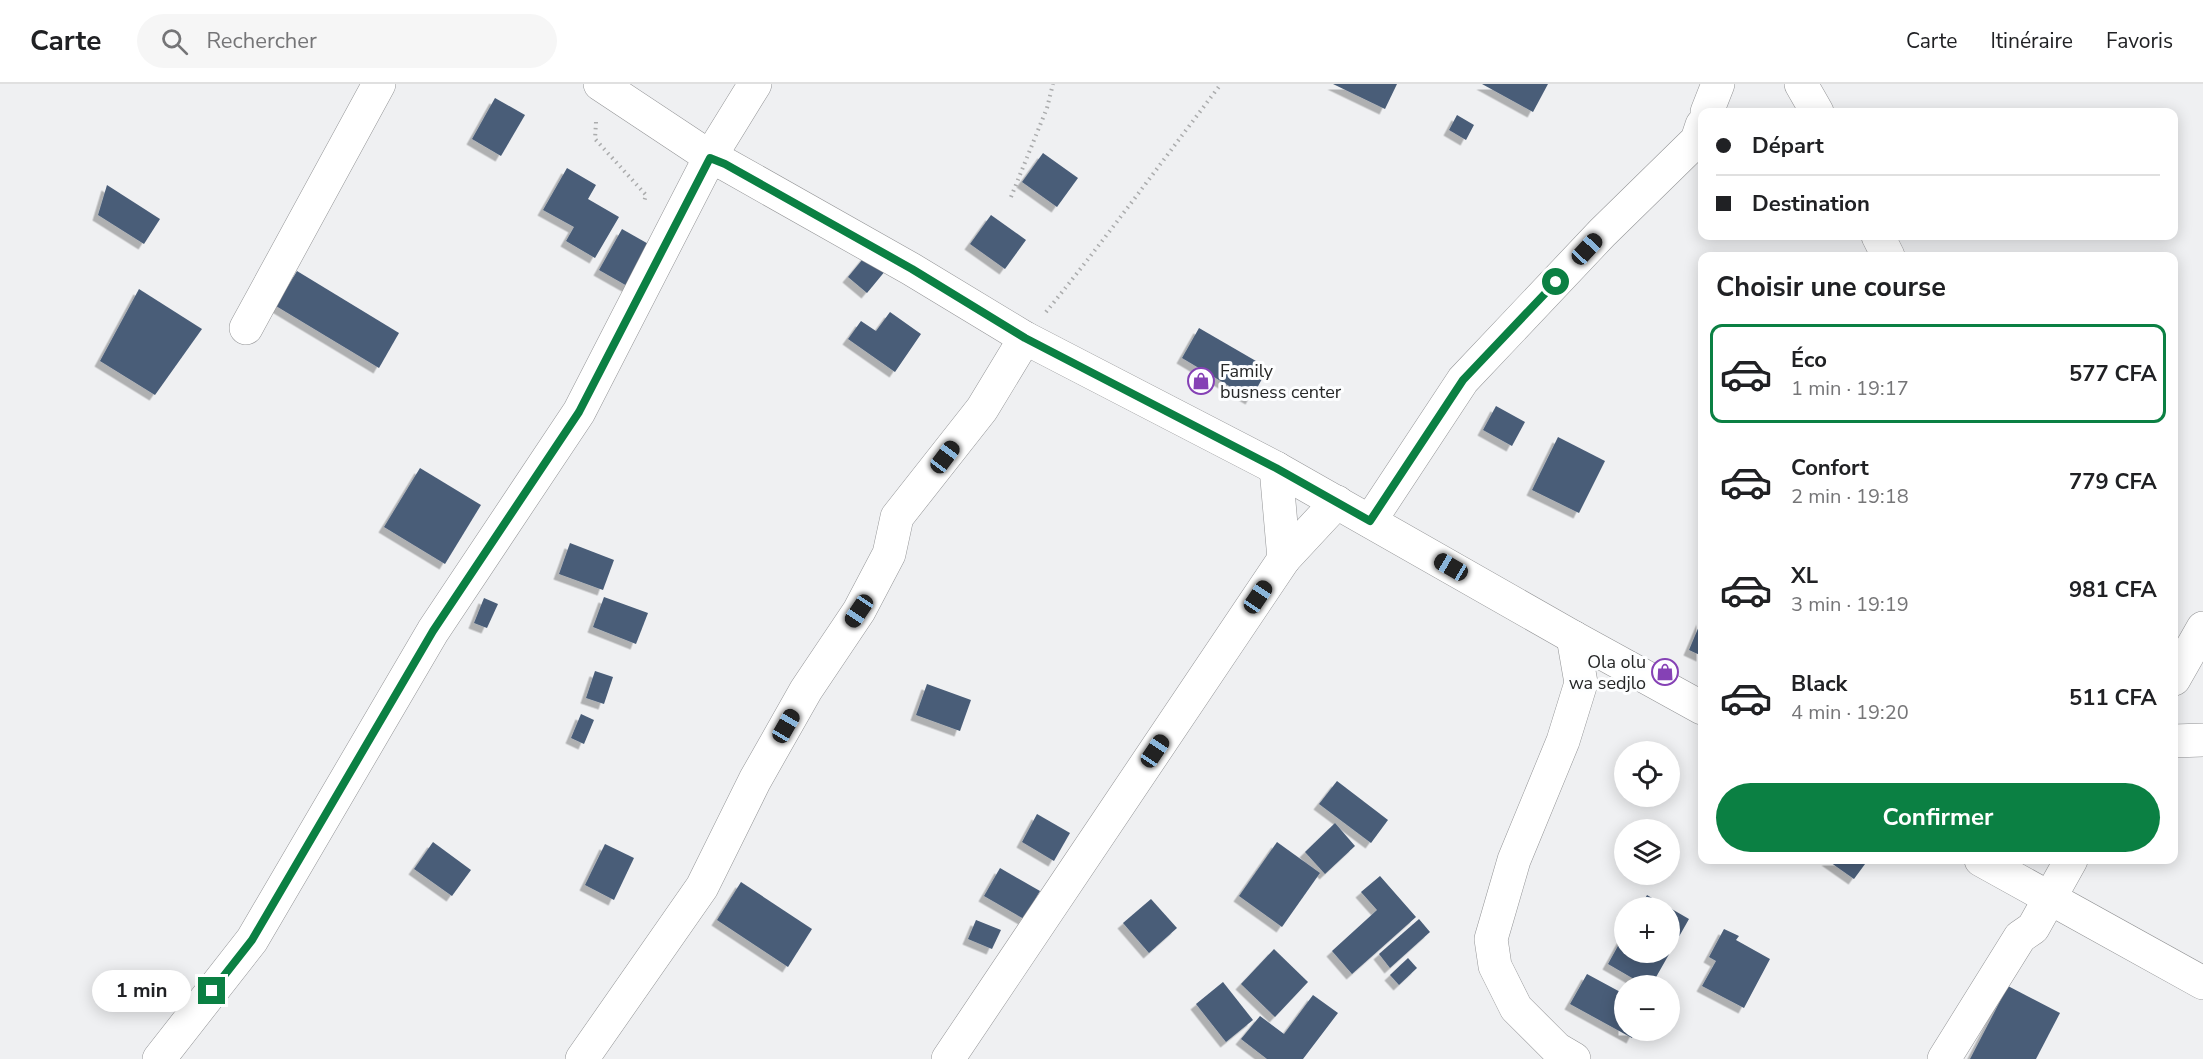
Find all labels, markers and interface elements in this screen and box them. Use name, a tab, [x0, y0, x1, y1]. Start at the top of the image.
search box	[137, 14, 557, 68]
text: Carte	[30, 22, 101, 60]
icon: search	[158, 25, 191, 58]
text: Rechercher	[206, 26, 317, 56]
text: Carte	[1906, 27, 1957, 55]
text: Itinéraire	[1990, 27, 2073, 55]
text: Favoris	[2106, 27, 2173, 55]
text: Départ	[1752, 131, 1824, 161]
text: Destination	[1752, 189, 1870, 219]
car	[1568, 230, 1606, 268]
route start	[1542, 268, 1569, 295]
text: Choisir une course	[1716, 269, 1946, 306]
text: Éco	[1791, 345, 1827, 375]
icon: car	[1719, 347, 1773, 401]
place label: Family busness center	[1220, 359, 1342, 404]
text: 577 CFA	[2069, 359, 2157, 389]
shop icon: Family busness center	[1186, 366, 1216, 396]
text: 1 min · 19:17	[1791, 375, 1909, 402]
car	[927, 437, 963, 477]
text: Confort	[1791, 453, 1869, 483]
icon: car	[1719, 455, 1773, 509]
text: 779 CFA	[2069, 467, 2157, 497]
text: 2 min · 19:18	[1791, 483, 1909, 510]
car	[1431, 550, 1471, 584]
text: XL	[1791, 561, 1818, 591]
icon: car	[1719, 563, 1773, 617]
text: 981 CFA	[2069, 575, 2157, 605]
car	[1240, 577, 1276, 617]
car	[841, 591, 877, 631]
text: 3 min · 19:19	[1791, 591, 1909, 618]
place label: Ola olu wa sedjlo	[1569, 650, 1646, 695]
shop icon: Ola olu wa sedjlo	[1650, 657, 1680, 687]
text: Black	[1791, 669, 1847, 699]
icon: car	[1719, 671, 1773, 725]
text: 511 CFA	[2069, 683, 2157, 713]
text: 4 min · 19:20	[1791, 699, 1909, 726]
car	[769, 706, 803, 746]
car	[1137, 731, 1173, 771]
map controls	[1614, 741, 1680, 1041]
button: locate	[1614, 741, 1680, 807]
button: Confirmer	[1716, 783, 2160, 852]
button: layers	[1614, 819, 1680, 885]
button: +	[1614, 897, 1680, 963]
callout: 1 min	[92, 970, 191, 1012]
button: −	[1614, 975, 1680, 1041]
text: 1 min	[116, 977, 167, 1004]
route end	[198, 977, 225, 1004]

